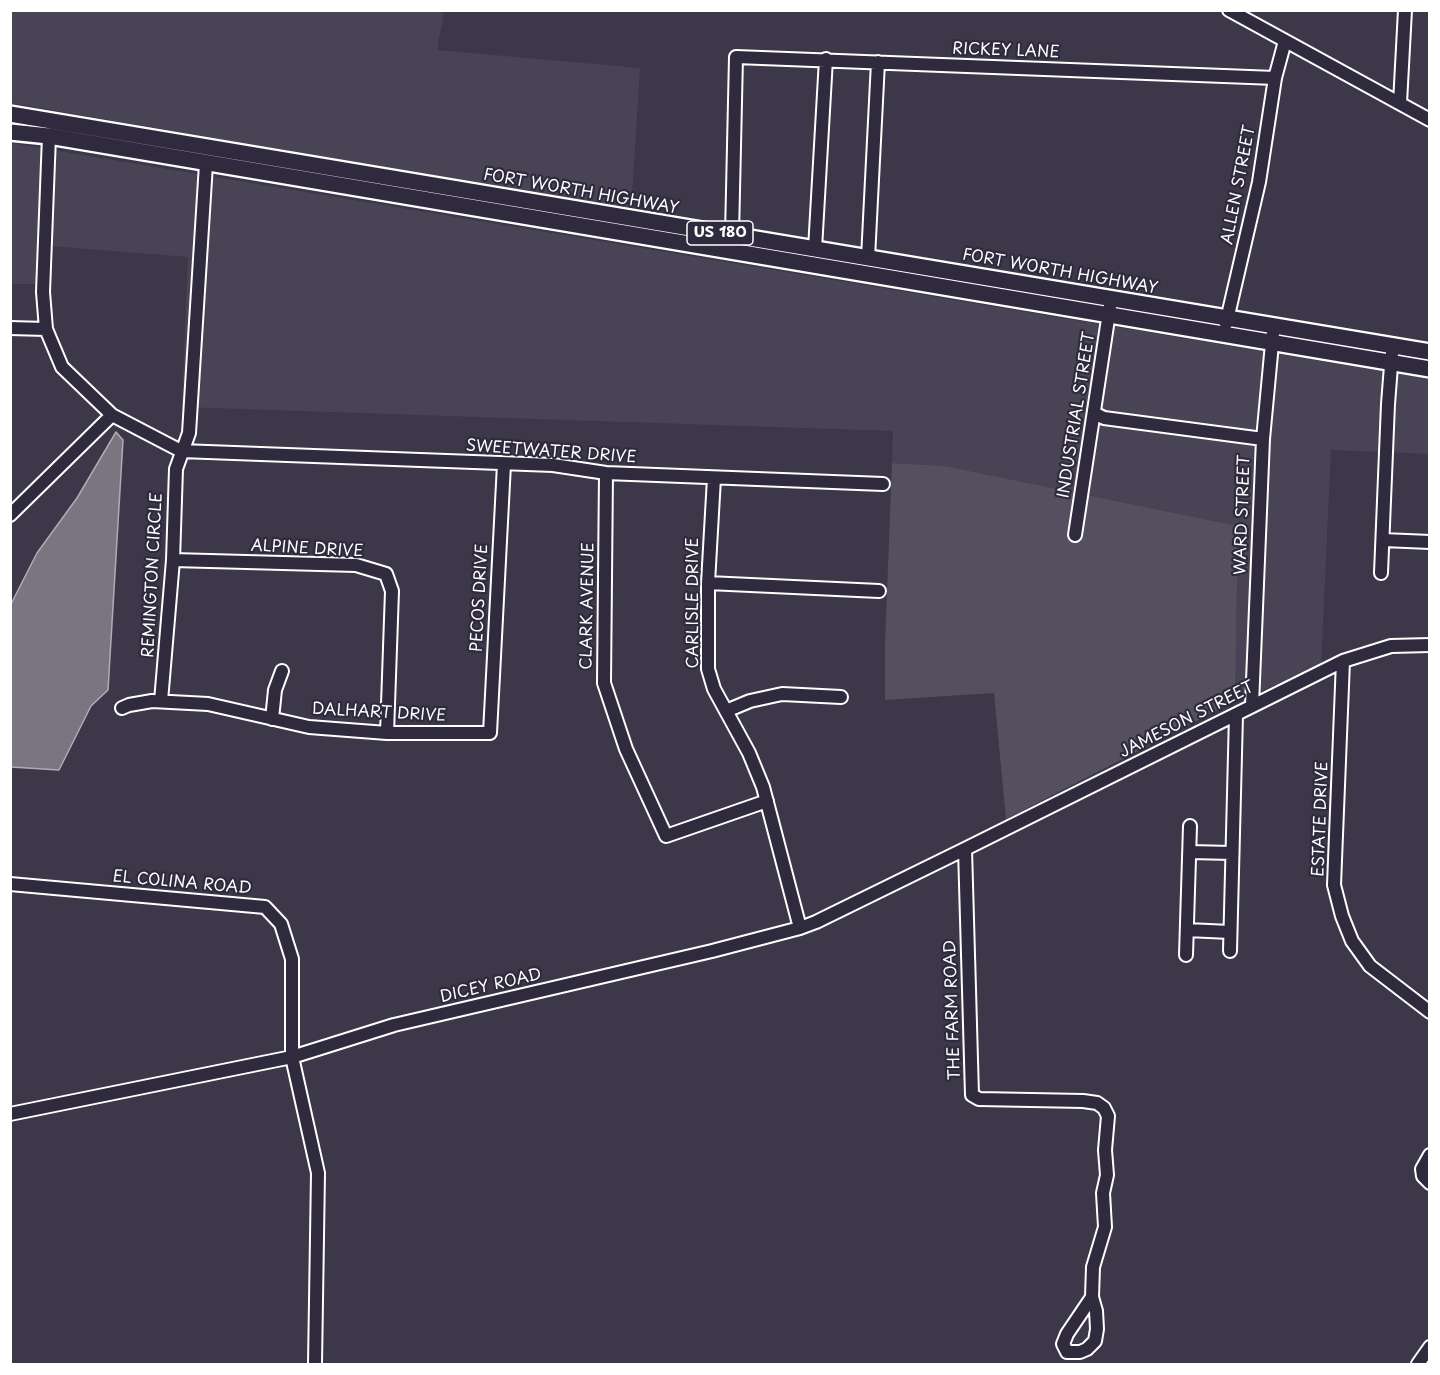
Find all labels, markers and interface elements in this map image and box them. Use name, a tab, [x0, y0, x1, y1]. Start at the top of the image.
street label: RICKEY LANE	[952, 40, 1060, 62]
street label: ALLEN STREET	[1218, 124, 1260, 246]
street label: FORT WORTH HIGHWAY	[482, 165, 680, 219]
road number: US 180	[687, 221, 753, 245]
street label: FORT WORTH HIGHWAY	[961, 245, 1159, 299]
street label: INDUSTRIAL STREET	[1054, 330, 1100, 500]
street label: SWEETWATER DRIVE	[465, 436, 637, 468]
street label: WARD STREET	[1231, 454, 1255, 576]
street label: REMINGTON CIRCLE	[139, 492, 167, 658]
street label: ALPINE DRIVE	[250, 536, 364, 562]
street label: CARLISLE DRIVE	[684, 537, 704, 669]
street label: CLARK AVENUE	[577, 542, 599, 670]
street label: PECOS DRIVE	[468, 544, 492, 652]
street label: JAMESON STREET	[1116, 678, 1258, 762]
street label: DALHART DRIVE	[311, 700, 447, 726]
street label: ESTATE DRIVE	[1309, 761, 1333, 877]
street label: EL COLINA ROAD	[112, 867, 252, 899]
street label: THE FARM ROAD	[941, 940, 965, 1080]
street label: DICEY ROAD	[438, 965, 544, 1007]

